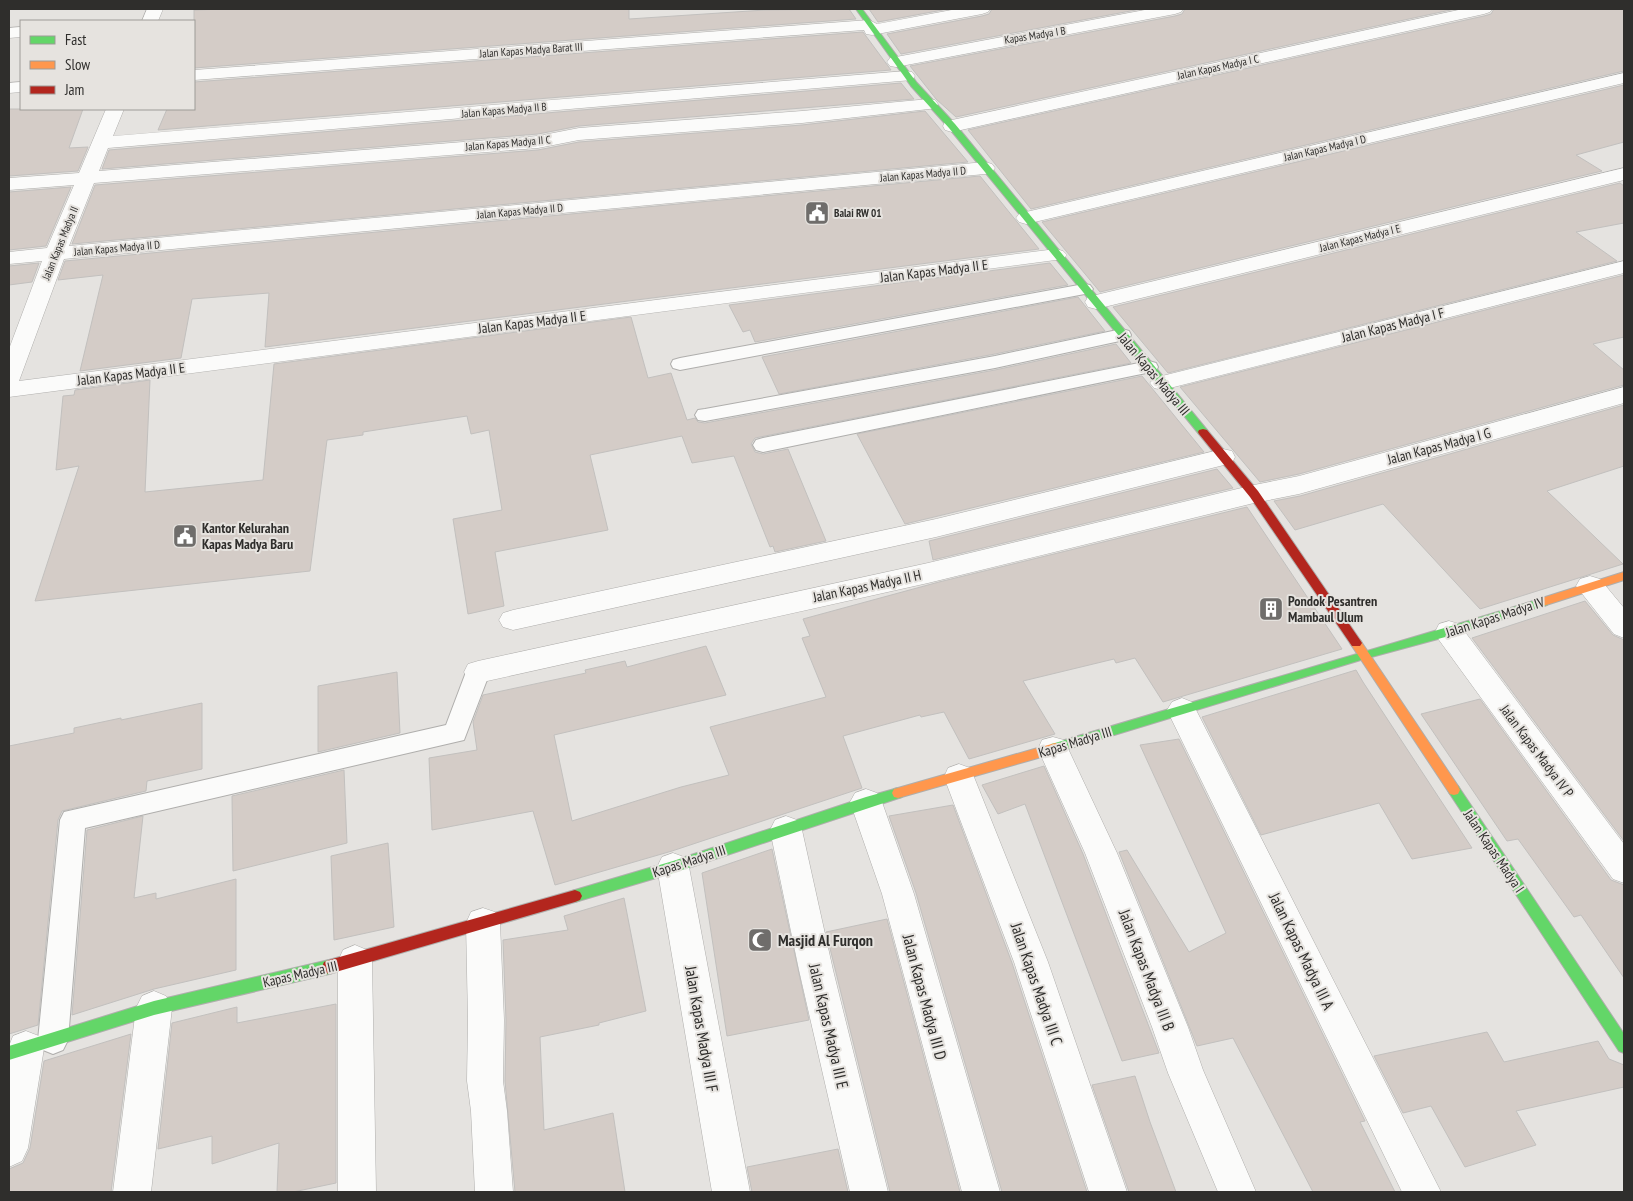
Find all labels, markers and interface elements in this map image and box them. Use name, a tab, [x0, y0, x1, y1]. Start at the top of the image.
legend	[20, 20, 195, 110]
street label: Kapas Madya I B	[1003, 23, 1067, 47]
text: Fast	[65, 30, 86, 49]
street label: Jalan Kapas Madya Barat III	[478, 39, 583, 61]
street label: Jalan Kapas Madya I C	[1175, 52, 1260, 83]
text: Slow	[65, 55, 90, 74]
text: Jam	[64, 80, 84, 99]
street label: Jalan Kapas Madya II B	[460, 99, 547, 121]
street label: Jalan Kapas Madya II C	[464, 132, 551, 154]
street label: Jalan Kapas Madya I D	[1282, 132, 1368, 164]
street label: Jalan Kapas Madya II D	[878, 163, 967, 185]
street label: Jalan Kapas Madya II D	[475, 200, 564, 222]
public building icon: Balai RW 01	[804, 200, 830, 226]
street label: Jalan Kapas Madya II	[38, 204, 81, 283]
place label: Balai RW 01	[834, 206, 881, 220]
street label: Jalan Kapas Madya I E	[1317, 221, 1402, 255]
street label: Jalan Kapas Madya II D	[72, 237, 161, 259]
street label: Jalan Kapas Madya II E	[878, 255, 989, 287]
street label: Jalan Kapas Madya I F	[1339, 304, 1446, 347]
street label: Jalan Kapas Madya II E	[476, 306, 587, 338]
street label: Jalan Kapas Madya III	[1113, 328, 1194, 419]
street label: Jalan Kapas Madya II E	[75, 358, 186, 390]
street label: Jalan Kapas Madya I G	[1384, 424, 1493, 469]
place label: Kantor Kelurahan Kapas Madya Baru	[202, 519, 293, 553]
public building icon: Kantor Kelurahan Kapas Madya Baru	[172, 523, 198, 549]
street label: Jalan Kapas Madya II H	[810, 566, 923, 606]
place label: Pondok Pesantren Mambaul Ulum	[1288, 592, 1377, 626]
street label: Jalan Kapas Madya IV	[1442, 592, 1547, 642]
building icon: Pondok Pesantren Mambaul Ulum	[1258, 596, 1284, 622]
street label: Jalan Kapas Madya IV P	[1496, 700, 1578, 801]
street label: Kapas Madya III	[1036, 722, 1114, 762]
street label: Jalan Kapas Madya I	[1459, 805, 1528, 896]
street label: Kapas Madya III	[650, 841, 728, 881]
street label: Jalan Kapas Madya III A	[1265, 888, 1339, 1013]
street label: Jalan Kapas Madya III B	[1114, 906, 1179, 1034]
street label: Jalan Kapas Madya III C	[1006, 919, 1067, 1048]
mosque icon: Masjid Al Furqon	[747, 927, 773, 953]
place label: Masjid Al Furqon	[778, 930, 873, 950]
street label: Jalan Kapas Madya III D	[898, 931, 951, 1062]
street label: Kapas Madya III	[261, 957, 339, 991]
street label: Jalan Kapas Madya III E	[805, 961, 853, 1091]
street label: Jalan Kapas Madya III F	[681, 964, 723, 1093]

